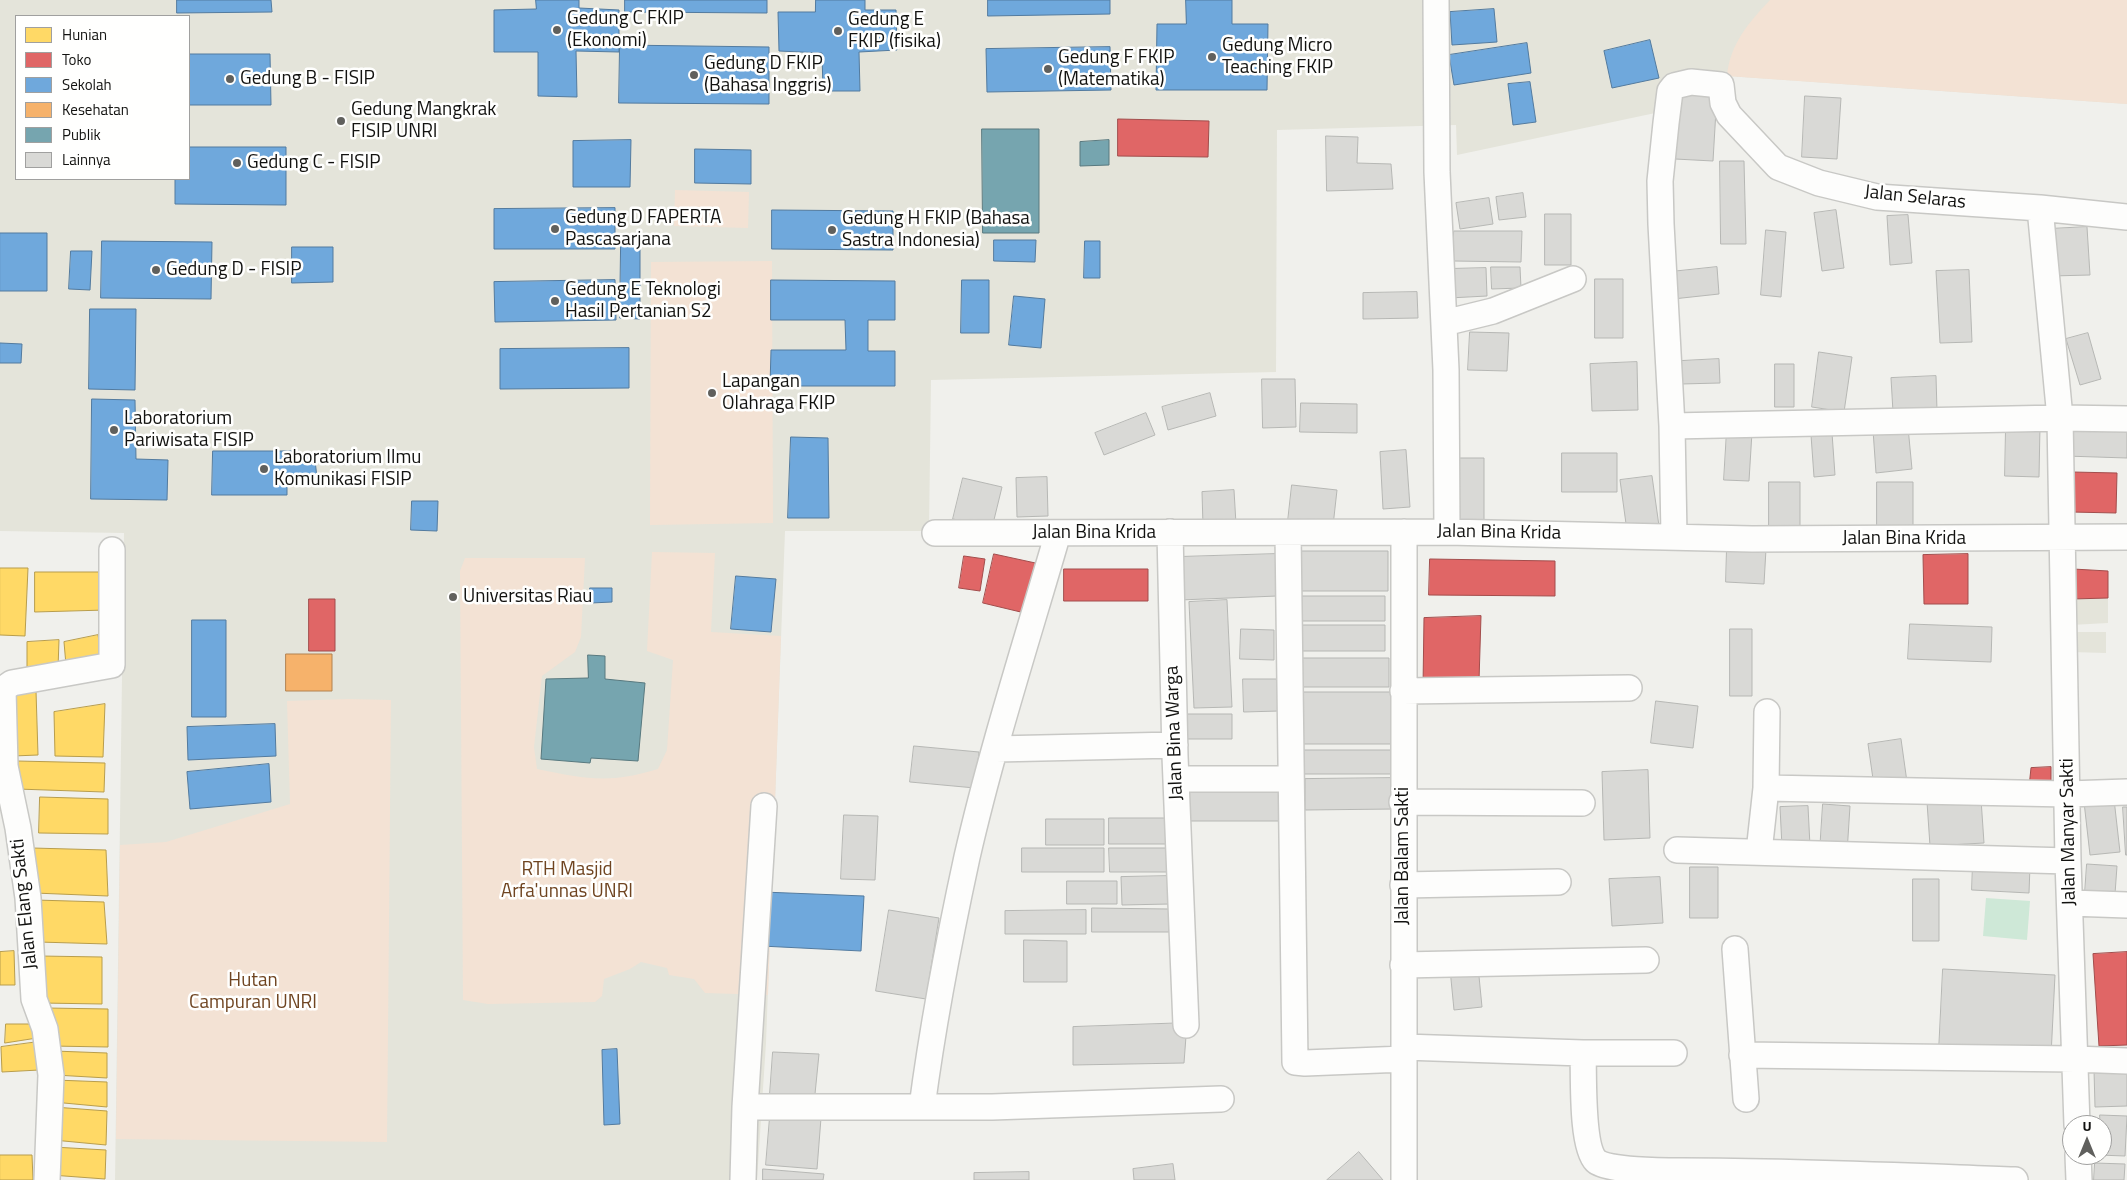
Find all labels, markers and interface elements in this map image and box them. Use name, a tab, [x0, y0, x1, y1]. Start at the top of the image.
place label: Gedung C FKIP (Ekonomi)	[567, 8, 684, 52]
place label: Gedung E FKIP (fisika)	[848, 9, 941, 53]
legend	[15, 15, 190, 180]
text: Hunian	[62, 23, 107, 46]
marker: Gedung C FKIP (Ekonomi)	[551, 24, 563, 36]
marker: Gedung E FKIP (fisika)	[832, 25, 844, 37]
place label: Gedung Micro Teaching FKIP	[1222, 35, 1333, 79]
place label: Gedung F FKIP (Matematika)	[1058, 47, 1175, 91]
text: Toko	[62, 48, 91, 71]
marker: Gedung Micro Teaching FKIP	[1206, 51, 1218, 63]
place label: Gedung D FKIP (Bahasa Inggris)	[704, 53, 831, 97]
marker: Gedung F FKIP (Matematika)	[1042, 63, 1054, 75]
place label: Gedung B - FISIP	[240, 68, 375, 90]
marker: Gedung D FKIP (Bahasa Inggris)	[688, 69, 700, 81]
text: Sekolah	[62, 73, 112, 96]
marker: Gedung B - FISIP	[224, 73, 236, 85]
text: Kesehatan	[62, 98, 129, 121]
place label: Gedung Mangkrak FISIP UNRI	[351, 99, 496, 143]
marker: Gedung Mangkrak FISIP UNRI	[335, 115, 347, 127]
text: Publik	[62, 123, 101, 146]
text: Lainnya	[62, 148, 111, 171]
place label: Gedung C - FISIP	[247, 152, 381, 174]
marker: Gedung C - FISIP	[231, 157, 243, 169]
street label: Jalan Selaras	[1863, 181, 1967, 215]
place label: Gedung D FAPERTA Pascasarjana	[565, 207, 721, 251]
place label: Gedung H FKIP (Bahasa Sastra Indonesia)	[842, 208, 1030, 252]
marker: Gedung D FAPERTA Pascasarjana	[549, 223, 561, 235]
marker: Gedung H FKIP (Bahasa Sastra Indonesia)	[826, 224, 838, 236]
place label: Gedung D - FISIP	[166, 259, 301, 281]
marker: Gedung D - FISIP	[150, 264, 162, 276]
place label: Gedung E Teknologi Hasil Pertanian S2	[565, 279, 721, 323]
marker: Gedung E Teknologi Hasil Pertanian S2	[549, 295, 561, 307]
place label: Lapangan Olahraga FKIP	[722, 371, 835, 415]
marker: Lapangan Olahraga FKIP	[706, 387, 718, 399]
place label: Laboratorium Pariwisata FISIP	[124, 408, 254, 452]
marker: Laboratorium Pariwisata FISIP	[108, 424, 120, 436]
place label: Laboratorium Ilmu Komunikasi FISIP	[274, 447, 421, 491]
marker: Laboratorium Ilmu Komunikasi FISIP	[258, 463, 270, 475]
street label: Jalan Bina Krida	[1437, 521, 1561, 545]
street label: Jalan Bina Krida	[1032, 522, 1156, 544]
street label: Jalan Bina Krida	[1842, 528, 1966, 550]
place label: Universitas Riau	[463, 586, 592, 608]
marker: Universitas Riau	[447, 591, 459, 603]
street label: Jalan Bina Warga	[1161, 665, 1189, 801]
street label: Jalan Manyar Sakti	[2056, 758, 2082, 906]
street label: Jalan Balam Sakti	[1392, 787, 1414, 925]
street label: Jalan Elang Sakti	[7, 837, 43, 971]
park label: RTH Masjid Arfa'unnas UNRI	[501, 859, 633, 903]
park label: Hutan Campuran UNRI	[189, 970, 317, 1014]
north arrow	[2062, 1115, 2112, 1165]
text: U	[2082, 1115, 2092, 1136]

